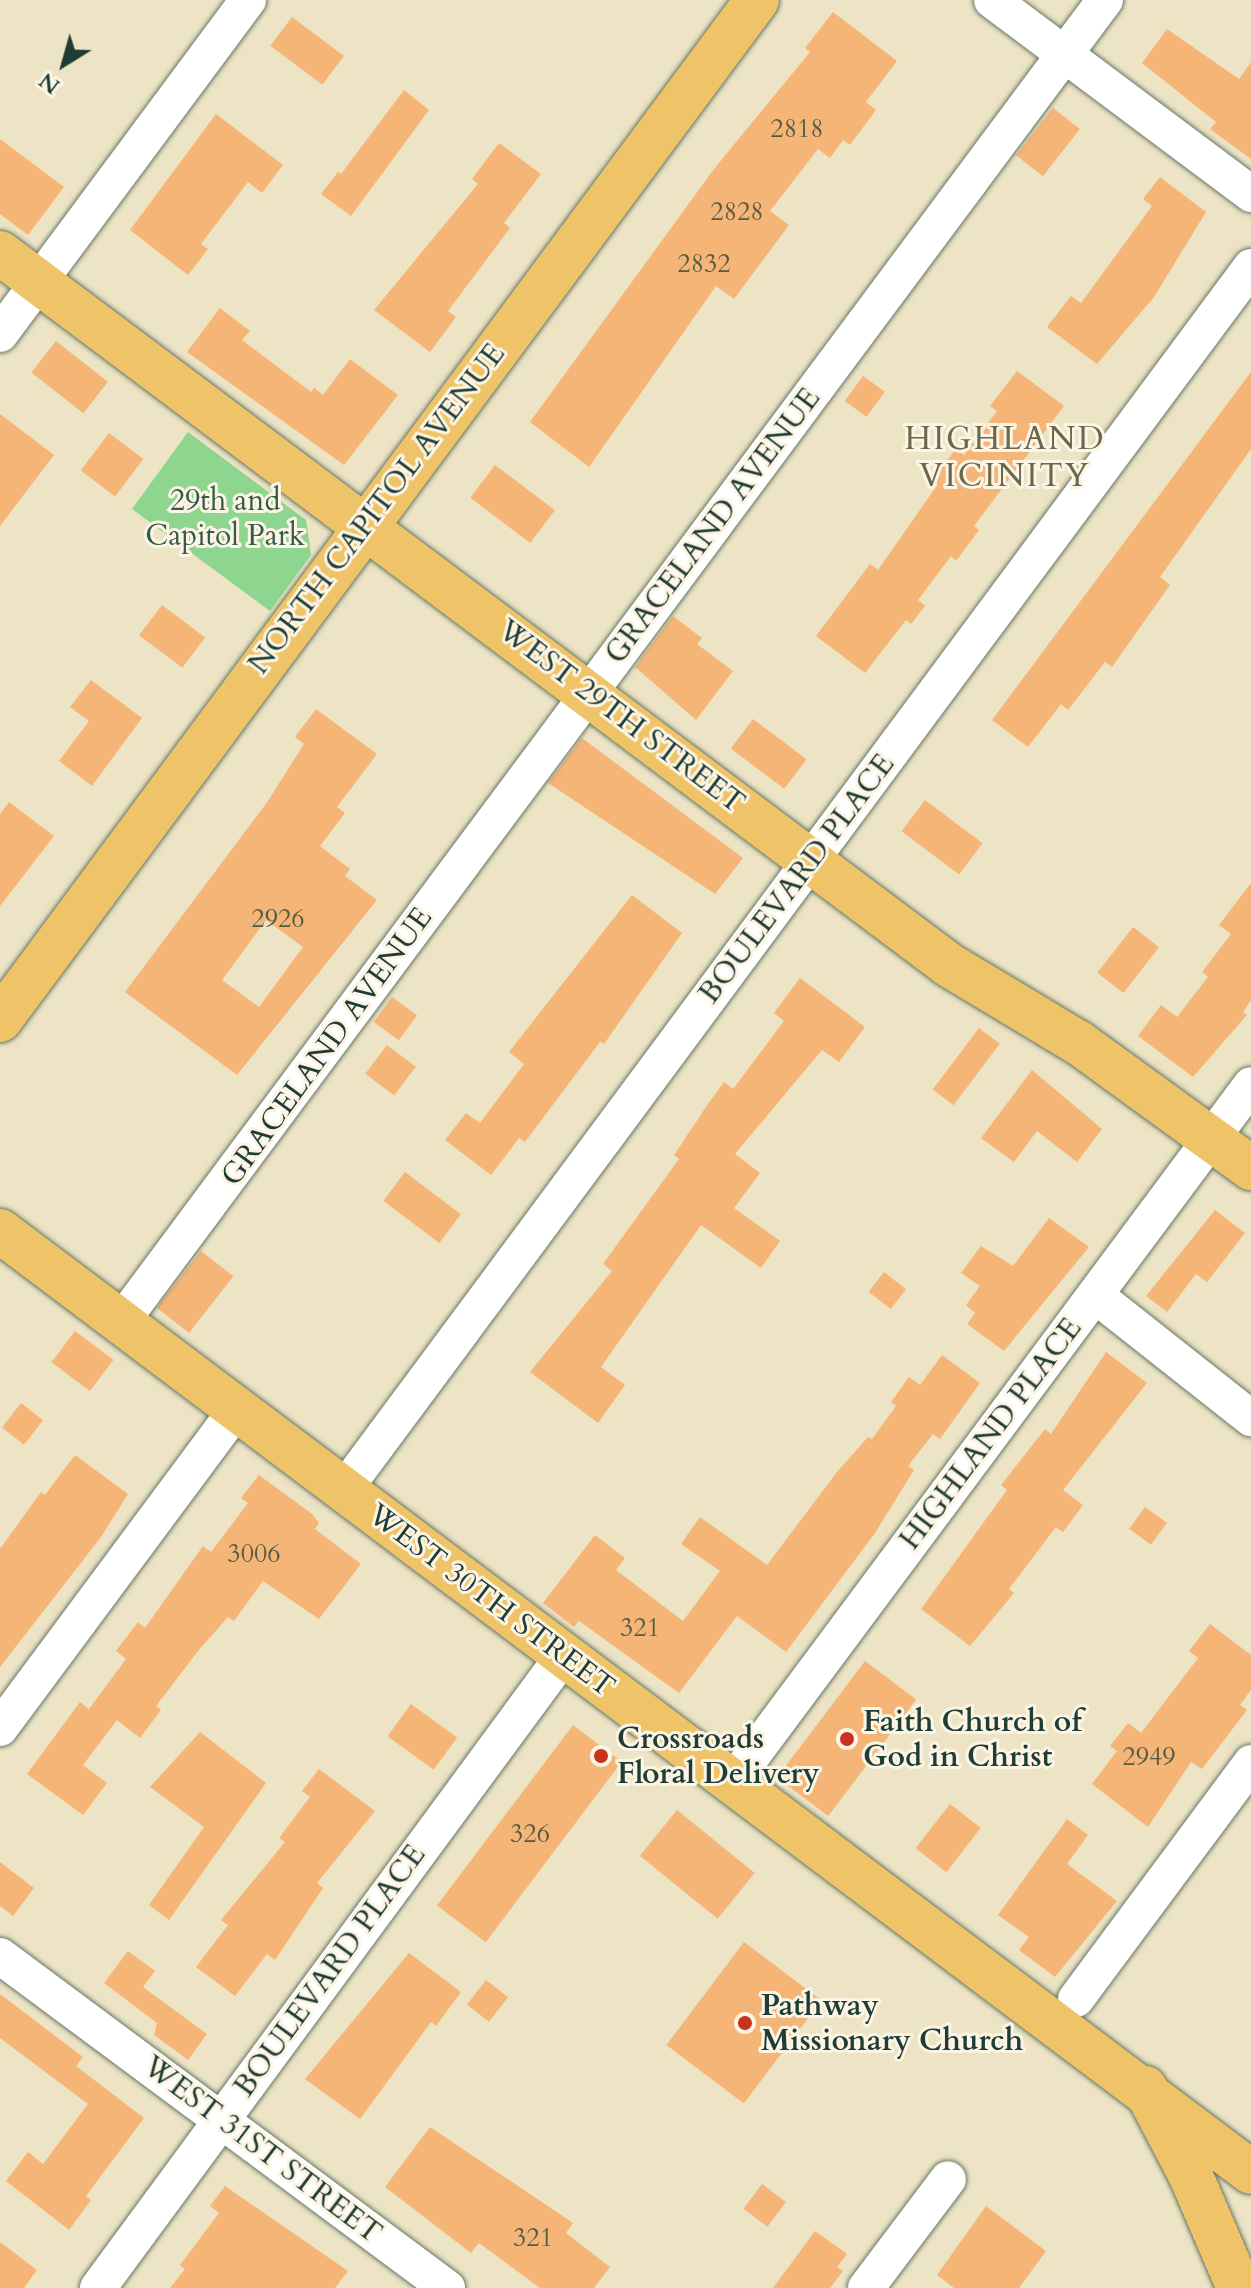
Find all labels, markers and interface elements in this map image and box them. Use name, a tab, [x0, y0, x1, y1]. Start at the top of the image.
north arrow	[24, 24, 104, 104]
text: N	[33, 65, 66, 101]
house number: 2818	[770, 113, 824, 145]
house number: 2828	[710, 196, 764, 228]
house number: 2832	[677, 248, 731, 280]
street label: NORTH CAPITOL AVENUE	[241, 337, 513, 681]
street label: GRACELAND AVENUE	[598, 381, 828, 671]
district label: HIGHLAND VICINITY	[904, 421, 1106, 496]
park label: 29th and Capitol Park	[145, 483, 305, 554]
street label: WEST 29TH STREET	[491, 613, 751, 821]
street label: BOULEVARD PLACE	[692, 747, 902, 1011]
street label: GRACELAND AVENUE	[214, 901, 440, 1193]
house number: 2926	[251, 903, 305, 935]
street label: HIGHLAND PLACE	[892, 1311, 1090, 1557]
street label: WEST 30TH STREET	[361, 1497, 621, 1705]
house number: 3006	[227, 1538, 281, 1570]
house number: 321	[620, 1612, 660, 1644]
place label: Faith Church of God in Christ	[863, 1704, 1082, 1774]
place label: Crossroads Floral Delivery	[617, 1721, 819, 1792]
marker: Faith Church of God in Christ	[838, 1730, 856, 1748]
house number: 2949	[1122, 1741, 1176, 1773]
marker: Crossroads Floral Delivery	[592, 1747, 610, 1765]
house number: 326	[510, 1818, 550, 1850]
street label: BOULEVARD PLACE	[226, 1838, 434, 2104]
place label: Pathway Missionary Church	[761, 1988, 1023, 2058]
marker: Pathway Missionary Church	[736, 2014, 754, 2032]
street label: WEST 31ST STREET	[136, 2049, 388, 2251]
house number: 321	[513, 2222, 553, 2254]

